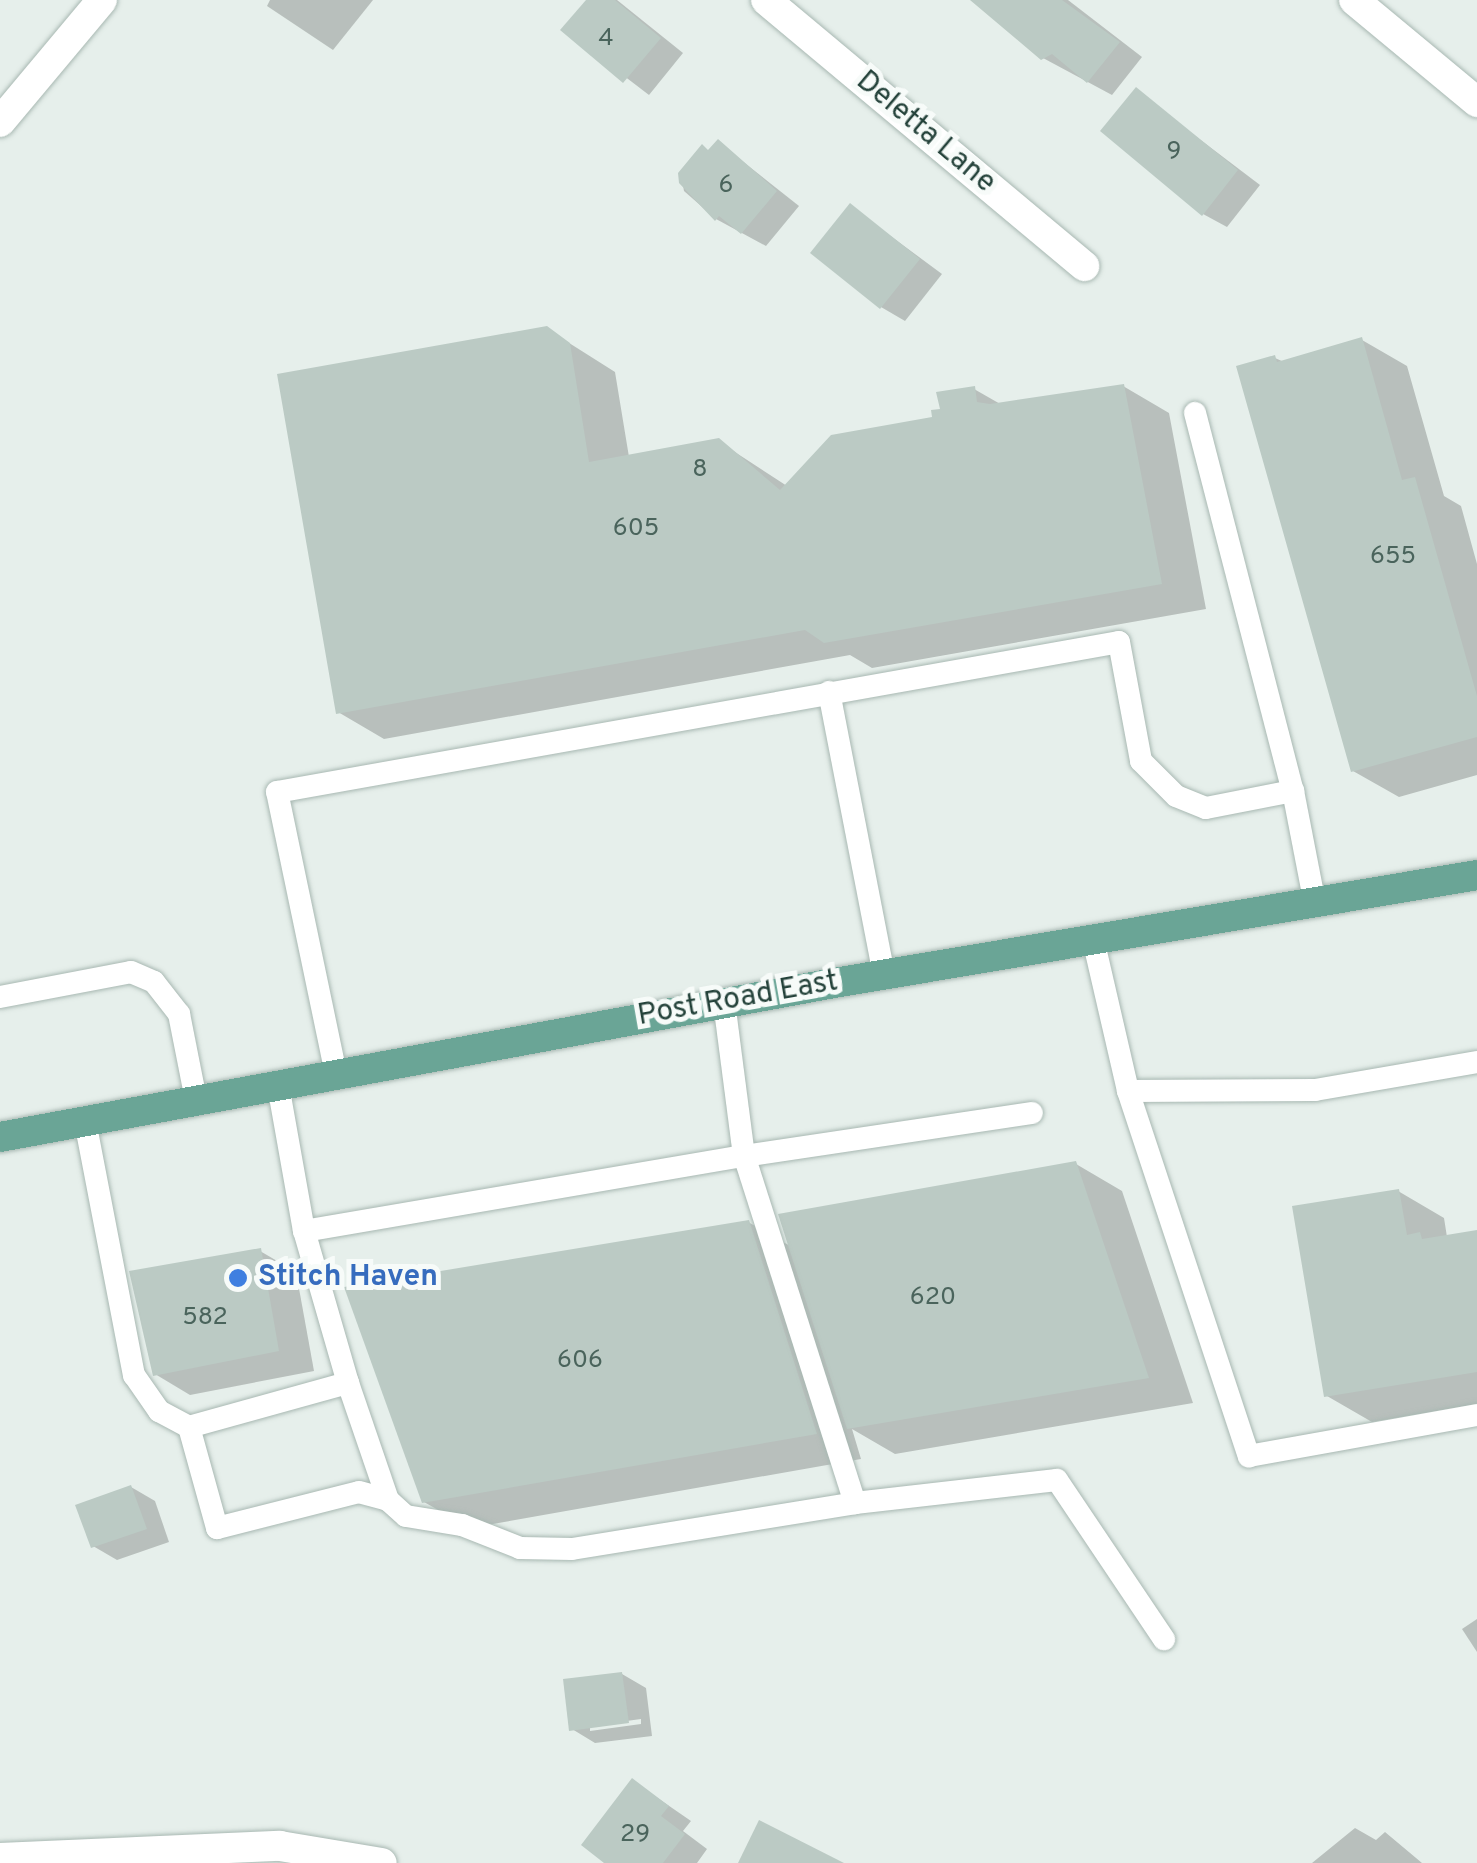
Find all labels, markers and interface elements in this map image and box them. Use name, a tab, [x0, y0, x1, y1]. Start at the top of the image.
house number: 4	[598, 24, 614, 54]
street label: Deletta Lane	[848, 64, 1002, 202]
house number: 9	[1167, 137, 1181, 167]
house number: 6	[719, 171, 733, 201]
house number: 8	[692, 455, 708, 485]
house number: 605	[613, 514, 659, 544]
house number: 655	[1370, 542, 1416, 572]
street label: Post Road East	[635, 965, 841, 1035]
place label: Stitch Haven	[258, 1260, 438, 1296]
marker: Stitch Haven	[227, 1267, 249, 1289]
house number: 620	[910, 1283, 956, 1313]
house number: 582	[182, 1303, 228, 1333]
house number: 606	[557, 1346, 603, 1376]
house number: 29	[620, 1820, 650, 1850]

